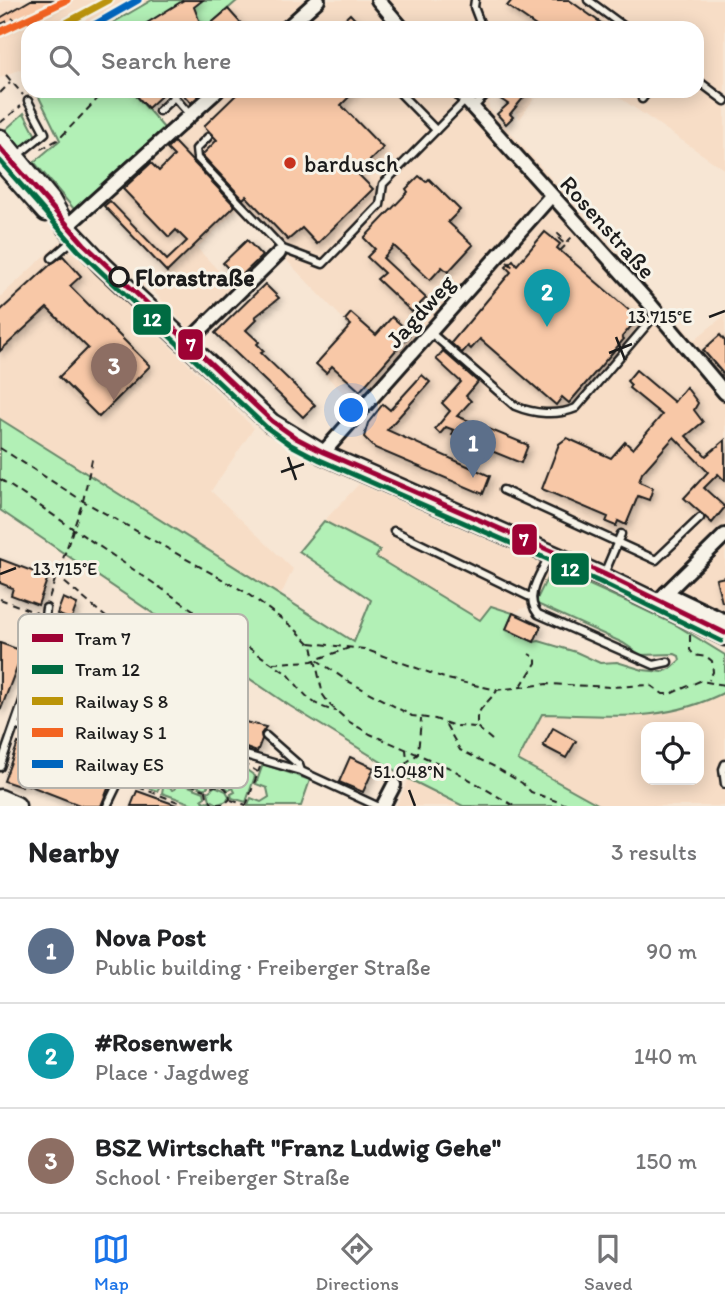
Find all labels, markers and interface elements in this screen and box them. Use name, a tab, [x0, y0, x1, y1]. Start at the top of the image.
search box	[21, 21, 704, 98]
icon: search	[45, 41, 83, 79]
text: Search here	[101, 44, 231, 76]
place label: bardusch	[304, 149, 399, 178]
marker: bardusch	[282, 155, 298, 171]
street label: Rosenstraße	[554, 169, 662, 285]
place label: Florastraße	[135, 263, 255, 292]
marker: Florastraße	[109, 267, 129, 287]
street label: Jagdweg	[379, 268, 461, 354]
pin: 2	[524, 269, 570, 327]
line badge: 12	[132, 303, 172, 336]
text: 13.715°E	[628, 306, 692, 328]
text: 12	[143, 308, 161, 331]
line badge: 7	[177, 328, 204, 361]
text: 7	[185, 333, 196, 356]
pin: 3	[91, 343, 137, 401]
your location	[334, 393, 368, 427]
pin: 1	[450, 420, 496, 478]
line badge: 7	[511, 523, 538, 556]
text: 7	[518, 528, 529, 551]
line badge: 12	[550, 552, 590, 586]
text: 13.715°E	[33, 558, 97, 580]
text: 12	[561, 558, 579, 581]
legend	[18, 614, 248, 788]
text: Tram 7	[75, 627, 131, 650]
text: Tram 12	[75, 658, 140, 681]
text: Railway S 8	[75, 690, 168, 713]
text: Railway S 1	[75, 721, 167, 744]
map controls	[641, 722, 704, 785]
button: locate	[641, 722, 704, 785]
text: Railway ES	[75, 753, 164, 776]
text: 51.048°N	[373, 761, 445, 783]
text: Nearby	[28, 833, 119, 870]
text: 3 results	[611, 838, 697, 866]
text: Nova Post	[95, 921, 206, 953]
text: 1	[46, 937, 56, 965]
text: 90 m	[646, 937, 697, 965]
text: Public building · Freiberger Straße	[95, 953, 431, 981]
text: #Rosenwerk	[95, 1026, 232, 1058]
text: 2	[45, 1042, 57, 1070]
text: 140 m	[634, 1042, 697, 1070]
text: Place · Jagdweg	[95, 1058, 249, 1086]
text: BSZ Wirtschaft "Franz Ludwig Gehe"	[95, 1131, 501, 1163]
text: 3	[45, 1147, 57, 1175]
text: 150 m	[636, 1147, 697, 1175]
text: School · Freiberger Straße	[95, 1163, 350, 1191]
tab: Map	[92, 1230, 130, 1295]
tab: Directions	[315, 1230, 399, 1295]
tab: Saved	[584, 1230, 632, 1295]

